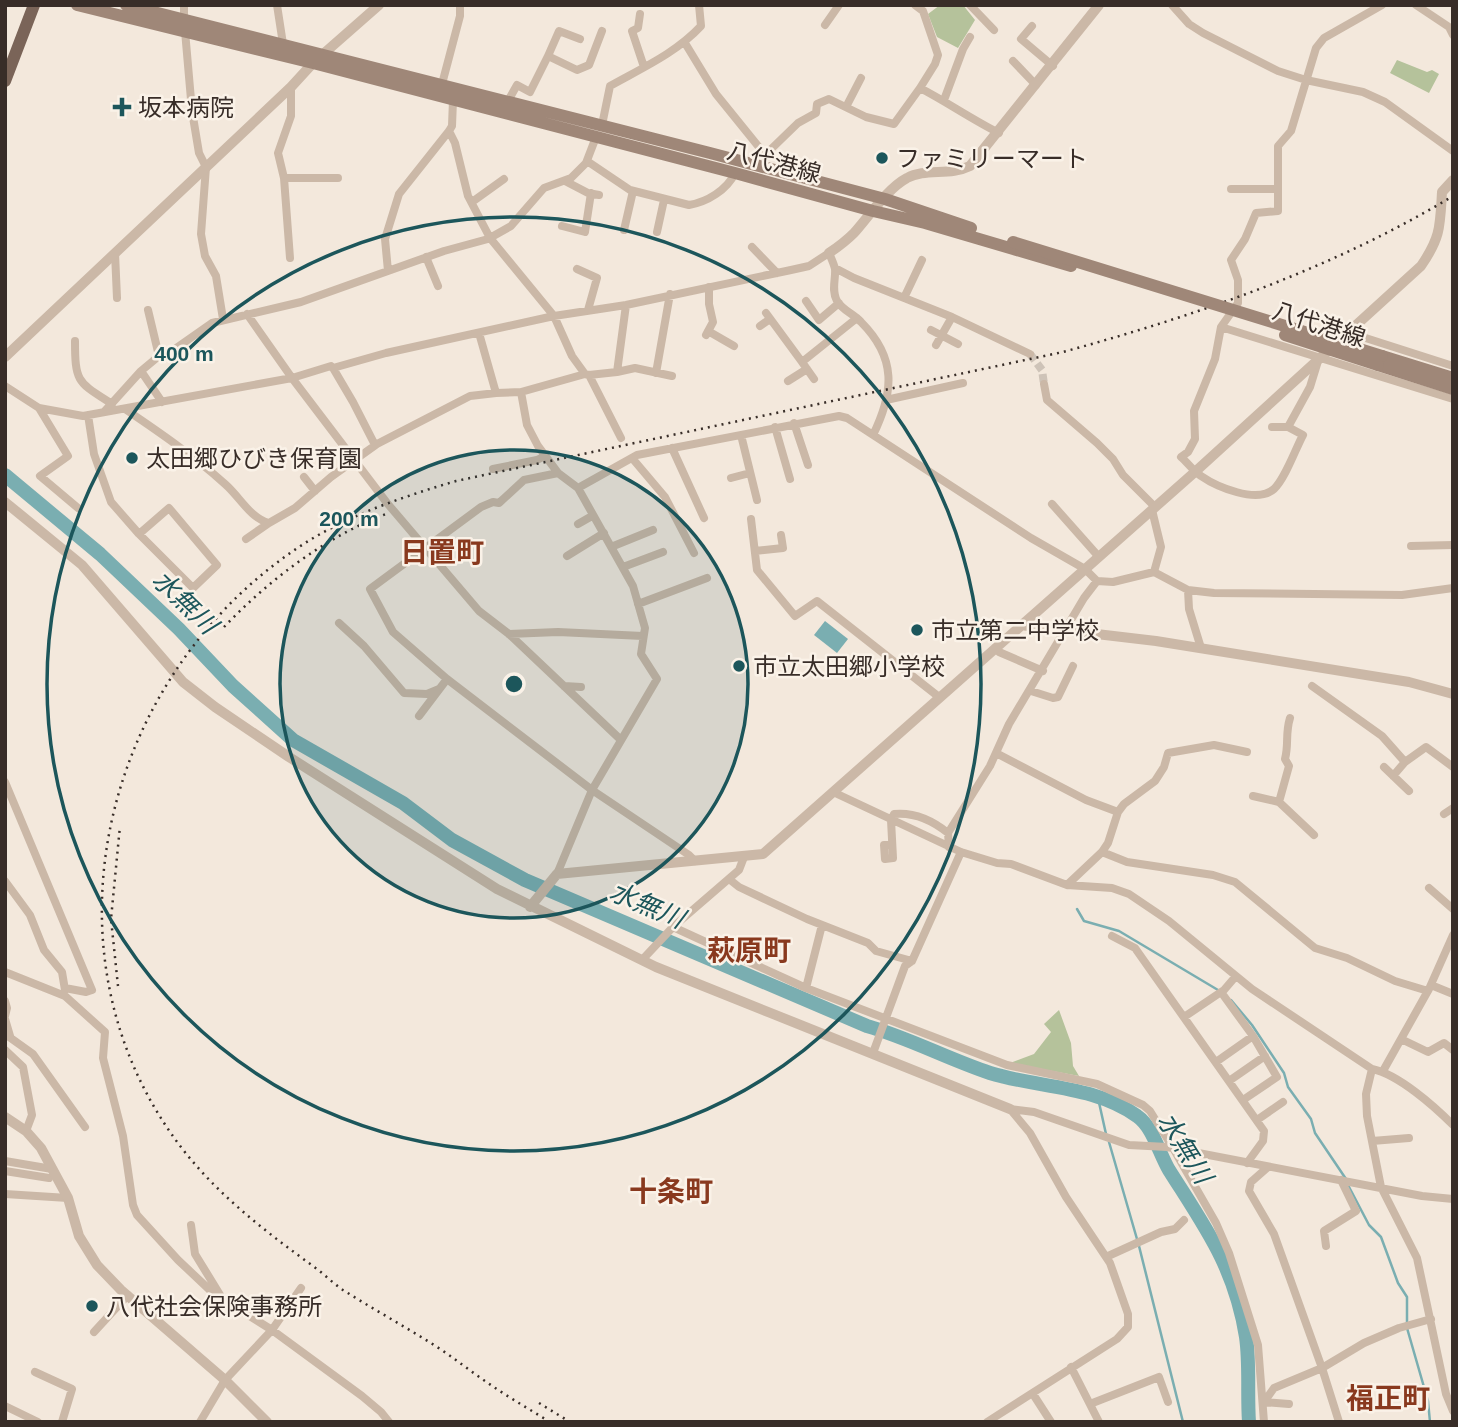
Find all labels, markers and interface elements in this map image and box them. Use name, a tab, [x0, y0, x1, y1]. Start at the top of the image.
place label: 坂本病院	[138, 94, 234, 121]
marker: 坂本病院	[112, 97, 132, 117]
street label: 八代港線	[724, 137, 824, 187]
place label: ファミリーマート	[896, 145, 1088, 172]
marker: ファミリーマート	[874, 150, 890, 166]
street label: 八代港線	[1269, 296, 1369, 352]
text: 400 m	[154, 342, 214, 365]
place label: 太田郷ひびき保育園	[146, 445, 362, 472]
marker: 太田郷ひびき保育園	[124, 450, 140, 466]
text: 200 m	[319, 507, 379, 530]
district label: 日置町	[400, 537, 484, 568]
water label: 水無川	[147, 564, 226, 642]
place label: 市立第二中学校	[931, 617, 1099, 644]
marker: 市立第二中学校	[909, 622, 925, 638]
place label: 市立太田郷小学校	[753, 653, 945, 680]
marker: 市立太田郷小学校	[731, 658, 747, 674]
centre of rings	[502, 672, 526, 696]
water label: 水無川	[605, 876, 692, 935]
district label: 萩原町	[707, 935, 791, 966]
water label: 水無川	[1152, 1107, 1220, 1192]
district label: 十条町	[629, 1176, 713, 1207]
place label: 八代社会保険事務所	[106, 1293, 322, 1320]
marker: 八代社会保険事務所	[84, 1298, 100, 1314]
district label: 福正町	[1346, 1383, 1430, 1414]

